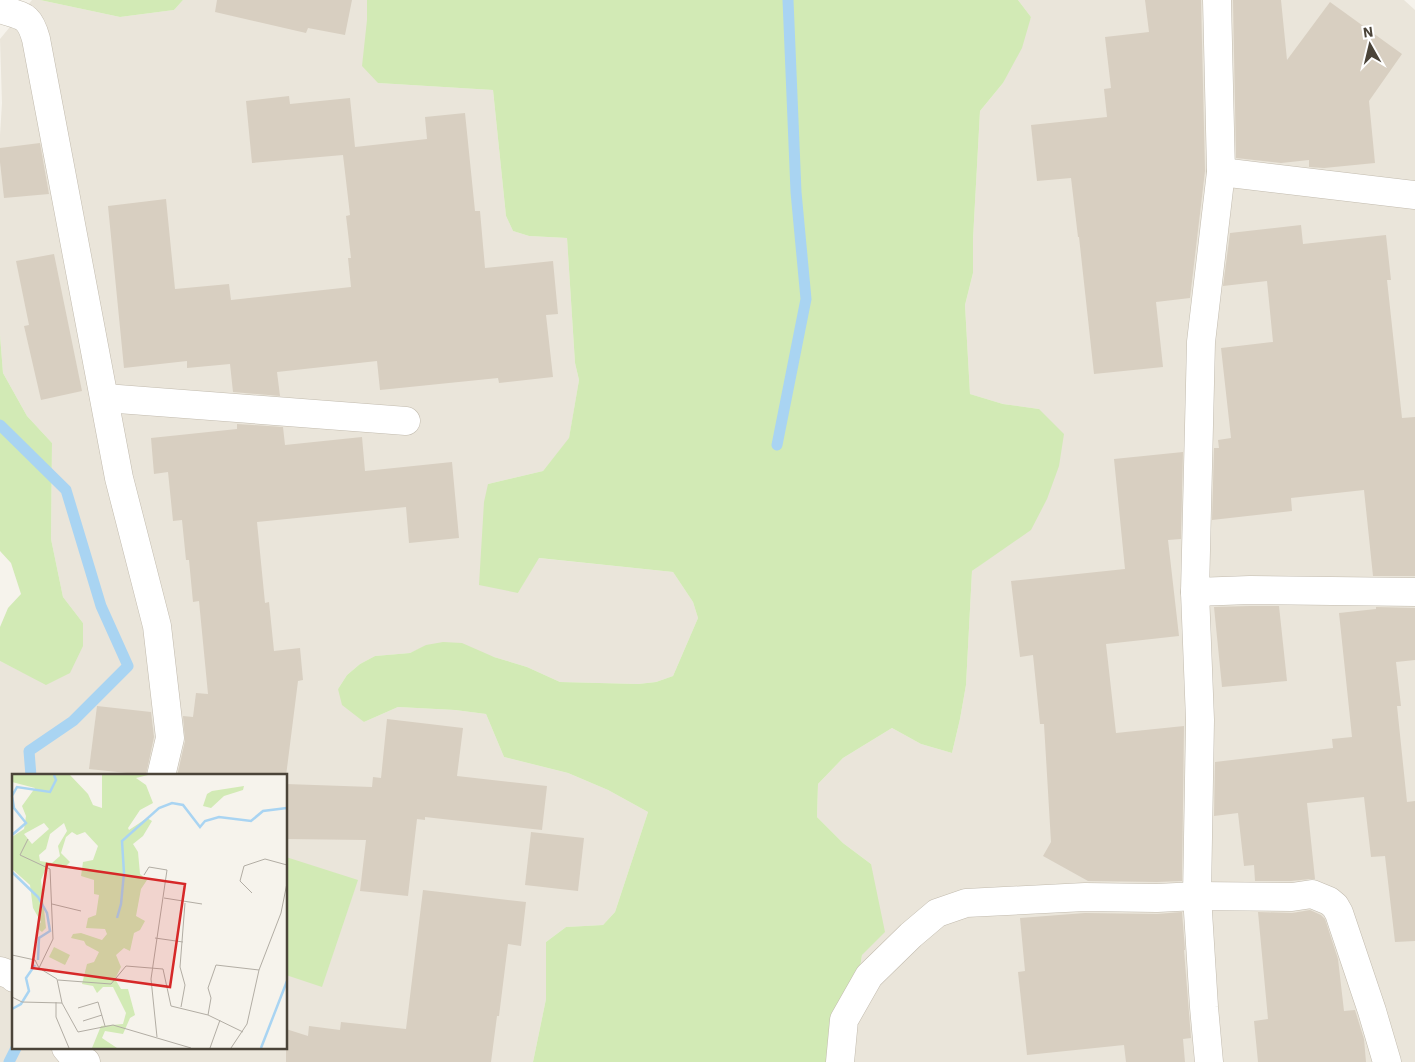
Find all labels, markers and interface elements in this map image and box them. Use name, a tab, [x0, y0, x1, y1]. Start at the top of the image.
north arrow	[1345, 20, 1395, 70]
text: N	[1362, 23, 1374, 42]
inset map	[12, 774, 288, 1050]

